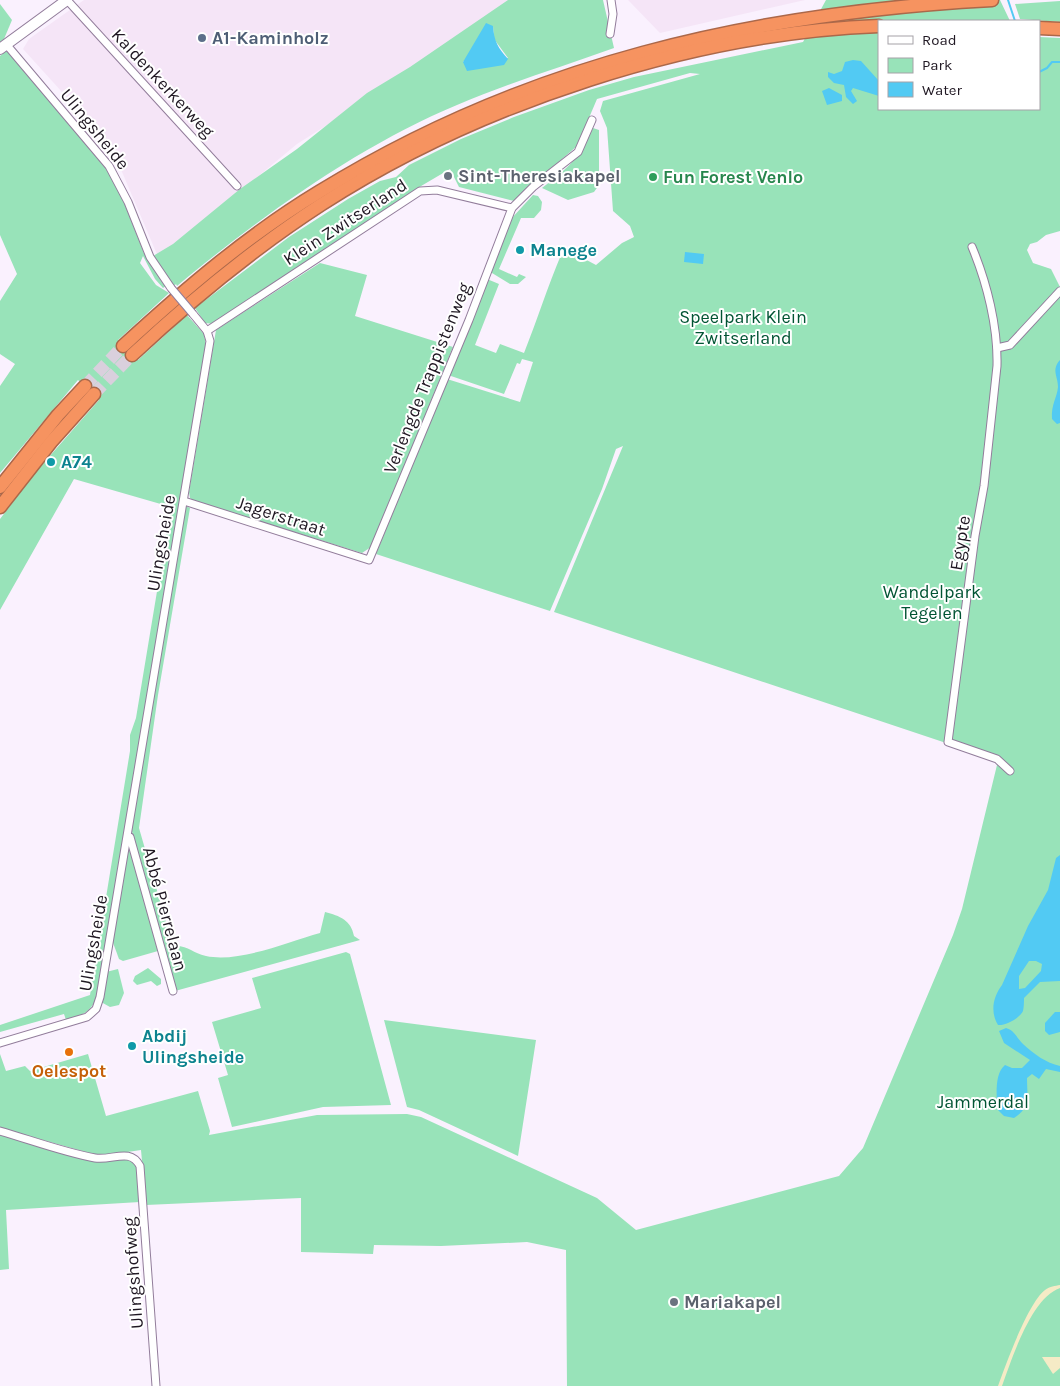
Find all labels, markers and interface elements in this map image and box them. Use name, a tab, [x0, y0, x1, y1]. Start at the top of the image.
legend	[878, 20, 1040, 110]
street label: Kaldenkerkerweg	[107, 24, 219, 142]
place label: A1-Kaminholz	[212, 27, 329, 49]
text: Road	[922, 31, 957, 49]
marker: A1-Kaminholz	[196, 32, 208, 44]
text: Park	[922, 56, 952, 74]
text: Water	[922, 81, 963, 99]
street label: Ulingsheide	[56, 84, 134, 174]
place label: Sint-Theresiakapel	[458, 165, 620, 187]
place label: Fun Forest Venlo	[663, 166, 803, 188]
marker: Sint-Theresiakapel	[442, 170, 454, 182]
marker: Fun Forest Venlo	[647, 171, 659, 183]
street label: Klein Zwitserland	[279, 174, 411, 270]
place label: Manege	[530, 239, 597, 261]
marker: Manege	[514, 244, 526, 256]
street label: Verlengde Trappistenweg	[379, 279, 475, 477]
park label: Speelpark Klein Zwitserland	[679, 306, 807, 349]
place label: A74	[61, 451, 92, 473]
marker: A74	[45, 456, 57, 468]
street label: Jagerstraat	[234, 491, 329, 541]
street label: Ulingsheide	[142, 493, 180, 593]
street label: Egypte	[945, 514, 975, 572]
park label: Wandelpark Tegelen	[883, 581, 981, 624]
street label: Abbé Pierrelaan	[138, 844, 192, 974]
street label: Ulingsheide	[74, 893, 112, 993]
place label: Abdij Ulingsheide	[142, 1025, 244, 1068]
marker: Abdij Ulingsheide	[126, 1040, 138, 1052]
marker: Oelespot	[63, 1046, 75, 1058]
place label: Oelespot	[32, 1060, 106, 1082]
park label: Jammerdal	[937, 1091, 1029, 1113]
street label: Ulingshofweg	[118, 1216, 148, 1330]
place label: Mariakapel	[684, 1291, 781, 1313]
marker: Mariakapel	[668, 1296, 680, 1308]

